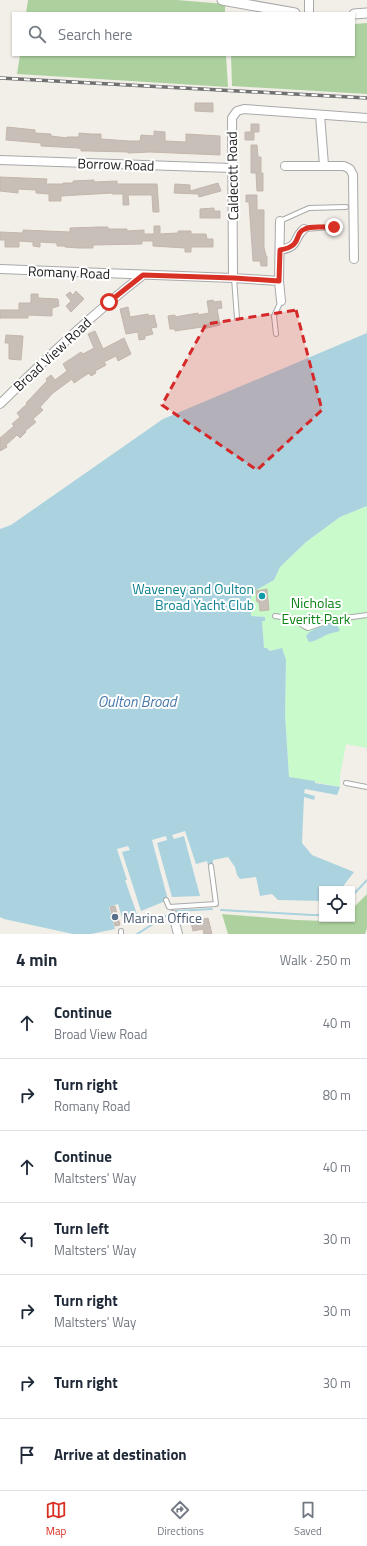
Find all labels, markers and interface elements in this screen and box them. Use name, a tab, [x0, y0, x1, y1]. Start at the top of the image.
search box	[12, 12, 355, 56]
icon: search	[26, 23, 48, 45]
text: Search here	[58, 23, 132, 46]
street label: Caldecott Road	[221, 131, 243, 221]
street label: Borrow Road	[77, 152, 155, 176]
route end	[325, 218, 343, 236]
street label: Romany Road	[28, 260, 110, 284]
route start	[100, 293, 118, 311]
street label: Broad View Road	[8, 312, 96, 396]
place label: Waveney and Oulton Broad Yacht Club	[132, 578, 254, 615]
marker: Waveney and Oulton Broad Yacht Club	[257, 591, 267, 601]
park label: Nicholas Everitt Park	[282, 592, 351, 629]
water label: Oulton Broad	[98, 690, 178, 713]
map controls	[319, 886, 355, 922]
button: locate	[319, 886, 355, 922]
place label: Marina Office	[123, 907, 202, 928]
marker: Marina Office	[110, 912, 120, 922]
text: 4 min	[16, 947, 57, 973]
text: Walk · 250 m	[280, 950, 351, 970]
text: Continue	[54, 1001, 112, 1024]
icon: ahead	[16, 1012, 38, 1034]
text: 40 m	[323, 1013, 351, 1033]
text: Broad View Road	[54, 1024, 147, 1044]
text: Turn right	[54, 1073, 118, 1096]
icon: right	[16, 1084, 38, 1106]
text: 80 m	[323, 1085, 351, 1105]
text: Romany Road	[54, 1096, 130, 1116]
text: Continue	[54, 1145, 112, 1168]
icon: ahead	[16, 1156, 38, 1178]
text: 40 m	[323, 1157, 351, 1177]
text: Maltsters' Way	[54, 1168, 136, 1188]
text: Turn left	[54, 1217, 109, 1240]
icon: left	[16, 1228, 38, 1250]
text: 30 m	[323, 1229, 351, 1249]
text: Maltsters' Way	[54, 1240, 136, 1260]
text: Turn right	[54, 1289, 118, 1312]
icon: right	[16, 1300, 38, 1322]
text: 30 m	[323, 1301, 351, 1321]
text: Maltsters' Way	[54, 1312, 136, 1332]
text: Turn right	[54, 1371, 118, 1394]
icon: right	[16, 1372, 38, 1394]
text: 30 m	[323, 1373, 351, 1393]
text: Arrive at destination	[54, 1443, 187, 1466]
icon: arrive	[16, 1444, 38, 1466]
tab: Map	[45, 1499, 67, 1539]
tab: Directions	[157, 1499, 204, 1539]
tab: Saved	[294, 1499, 322, 1539]

